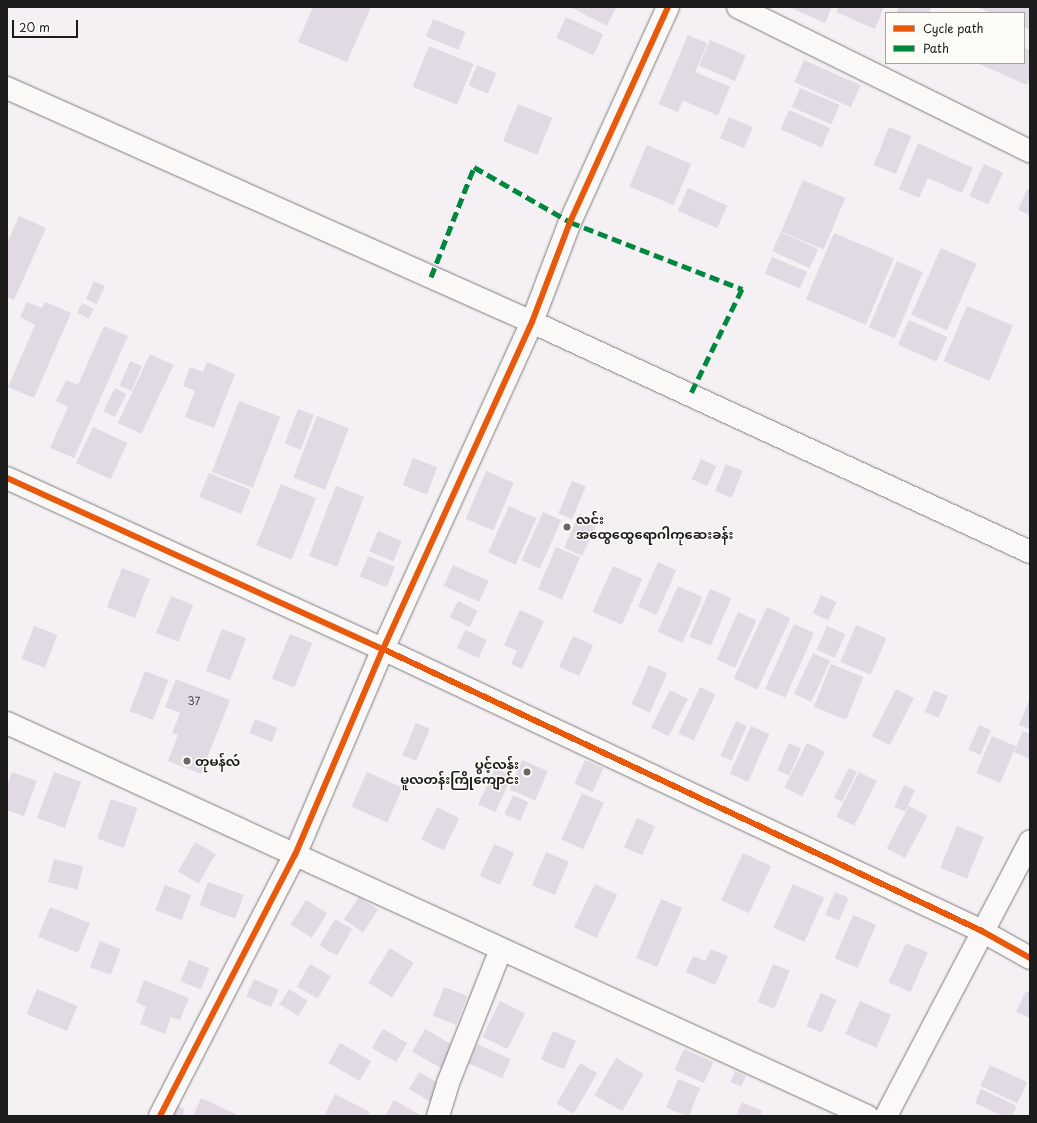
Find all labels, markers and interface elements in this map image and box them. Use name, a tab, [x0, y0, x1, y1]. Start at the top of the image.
scale bar	[14, 12, 80, 38]
legend	[885, 12, 1025, 64]
text: 20 m	[19, 18, 50, 36]
text: Cycle path	[923, 19, 984, 37]
text: Path	[923, 39, 949, 57]
place label: လင်း အထွေထွေရောဂါကုဆေးခန်း	[576, 512, 734, 543]
marker: လင်း အထွေထွေရောဂါကုဆေးခန်း	[561, 521, 573, 533]
house number: 37	[188, 694, 200, 708]
place label: တုမန်လဴ	[195, 753, 240, 769]
marker: တုမန်လဴ	[182, 756, 192, 766]
place label: ပွင့်လန်း မူလတန်းကြိုကျောင်း	[400, 757, 519, 788]
marker: ပွင့်လန်း မူလတန်းကြိုကျောင်း	[522, 767, 532, 777]

